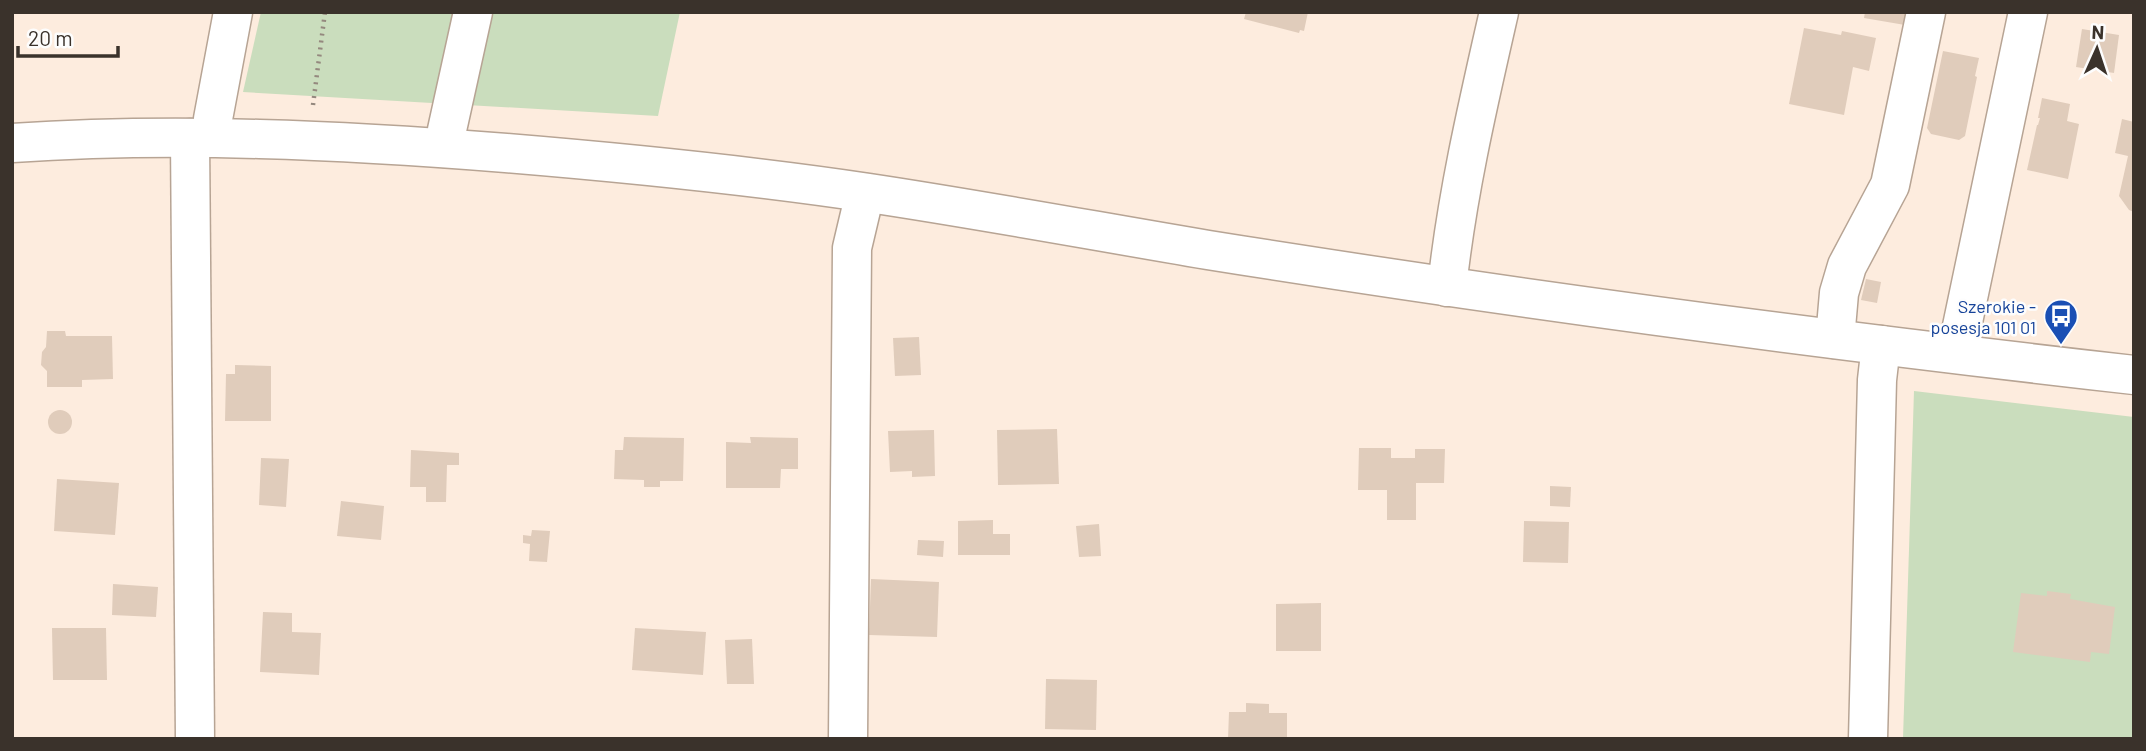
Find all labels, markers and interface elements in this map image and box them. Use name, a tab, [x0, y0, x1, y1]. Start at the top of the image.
scale bar	[18, 14, 117, 58]
north arrow	[2062, 14, 2132, 84]
text: N	[2091, 20, 2105, 43]
text: 20 m	[28, 25, 73, 50]
place label: Szerokie - posesja 101 01	[1931, 295, 2036, 338]
bus stop icon: Szerokie - posesja 101 01	[2042, 297, 2080, 346]

